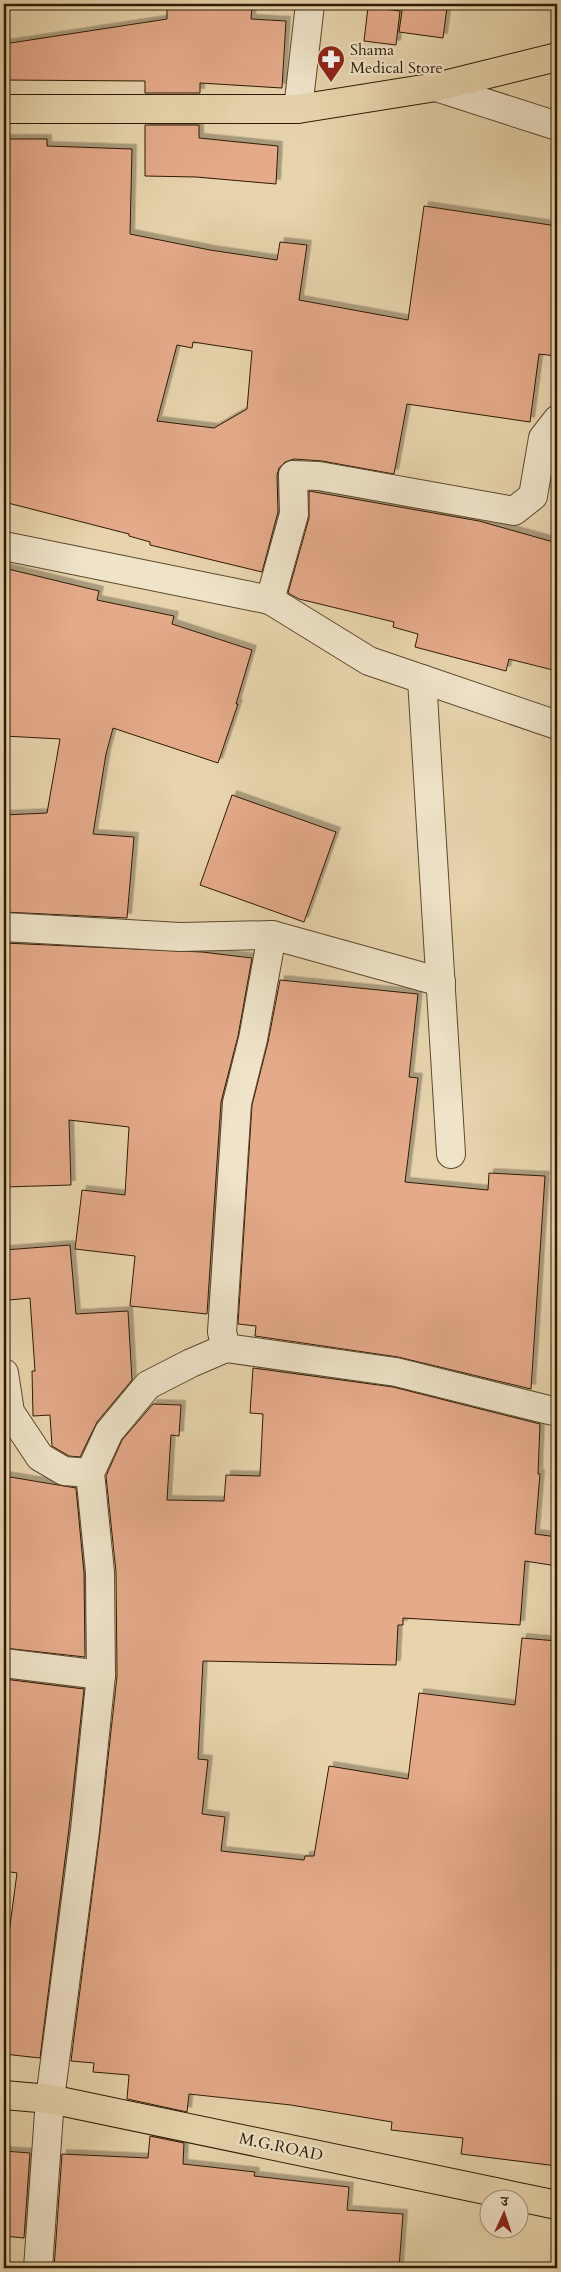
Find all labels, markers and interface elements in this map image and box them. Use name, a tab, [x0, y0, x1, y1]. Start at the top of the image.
place label: Shama Medical Store	[350, 39, 443, 79]
pharmacy icon: Shama Medical Store	[316, 44, 346, 83]
street label: M.G.ROAD	[237, 2127, 325, 2167]
north arrow	[478, 2190, 528, 2240]
text: उ	[500, 2192, 510, 2211]

